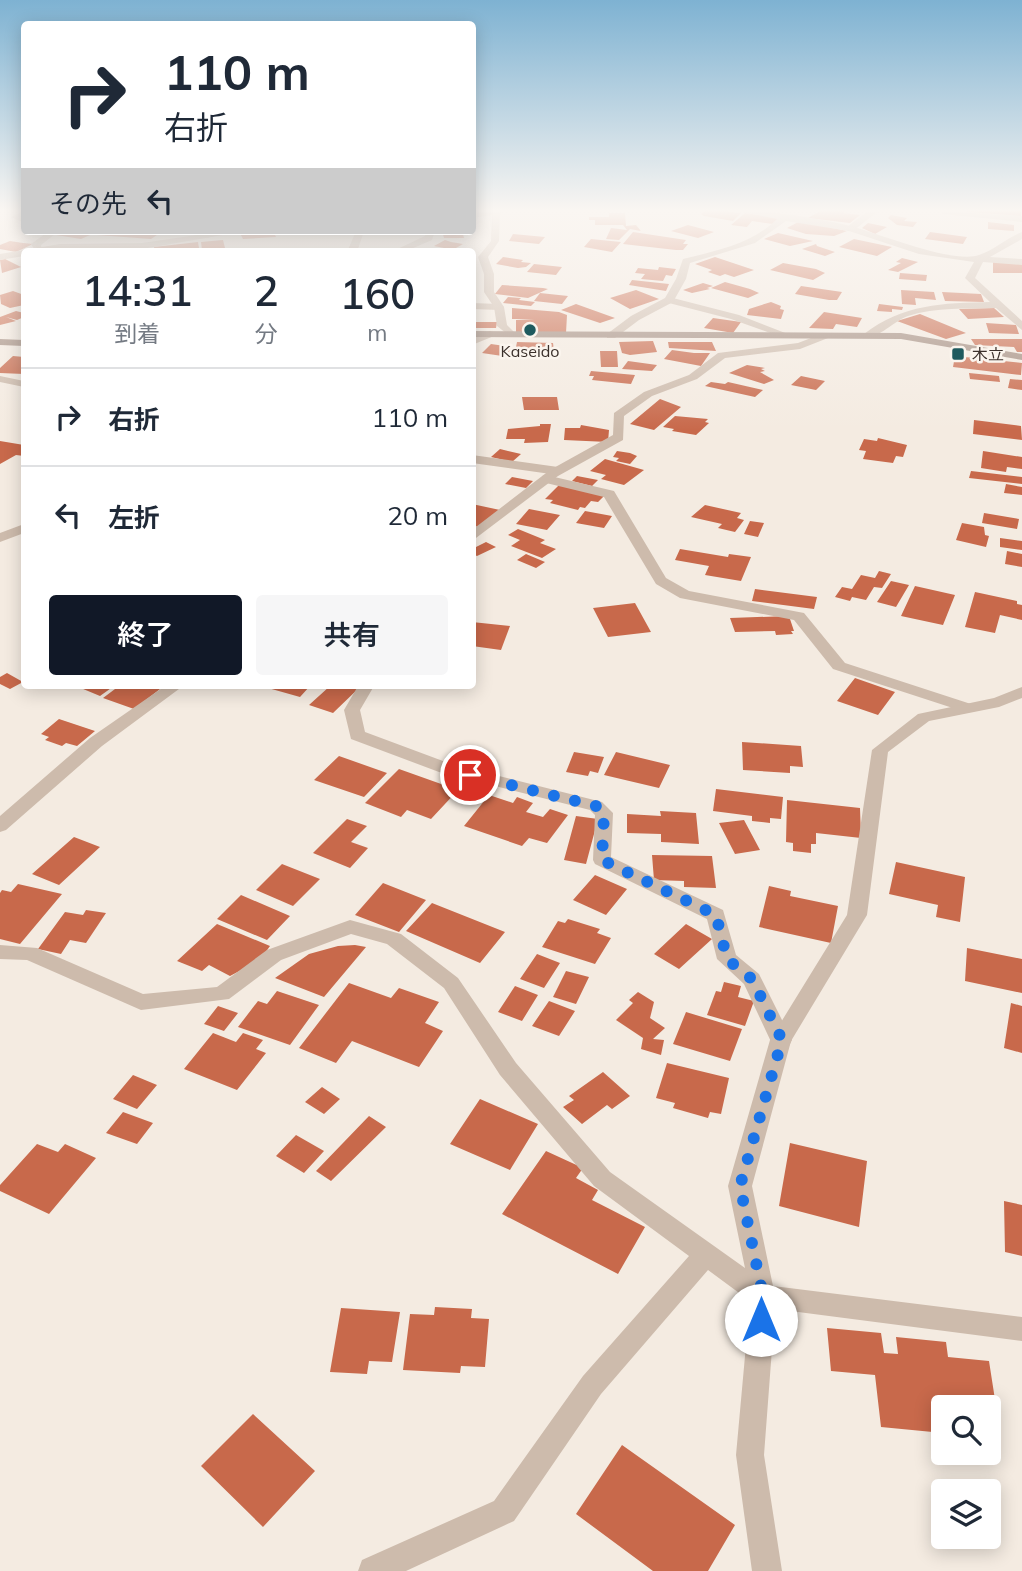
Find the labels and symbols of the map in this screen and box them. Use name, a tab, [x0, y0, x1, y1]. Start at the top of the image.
marker: Kaseido	[522, 322, 538, 338]
place label: Kaseido	[501, 341, 559, 361]
place label: 木立	[972, 344, 1004, 364]
marker: 木立	[950, 346, 966, 362]
pin	[440, 745, 500, 805]
position arrow	[724, 1283, 798, 1357]

